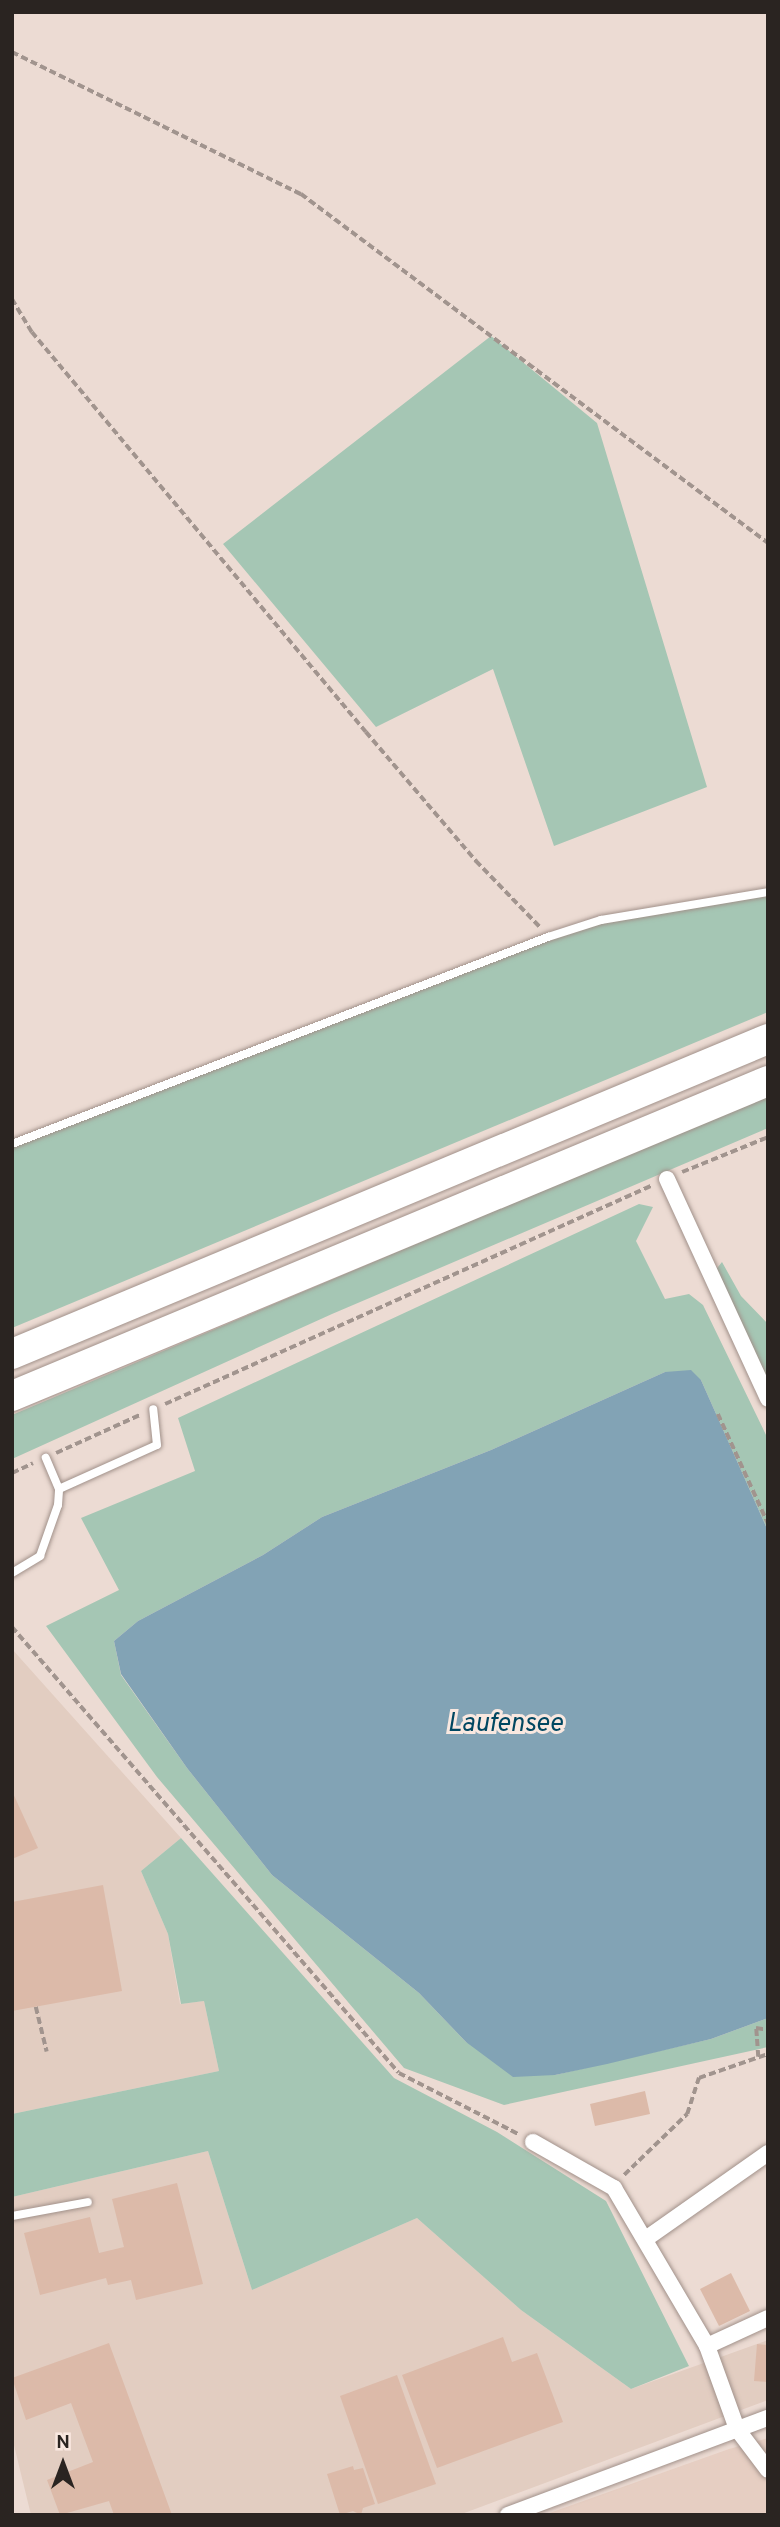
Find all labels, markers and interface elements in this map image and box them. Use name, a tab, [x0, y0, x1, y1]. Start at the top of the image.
water label: Laufensee	[447, 1709, 563, 1741]
north arrow	[28, 2429, 98, 2499]
text: N	[56, 2431, 70, 2455]

